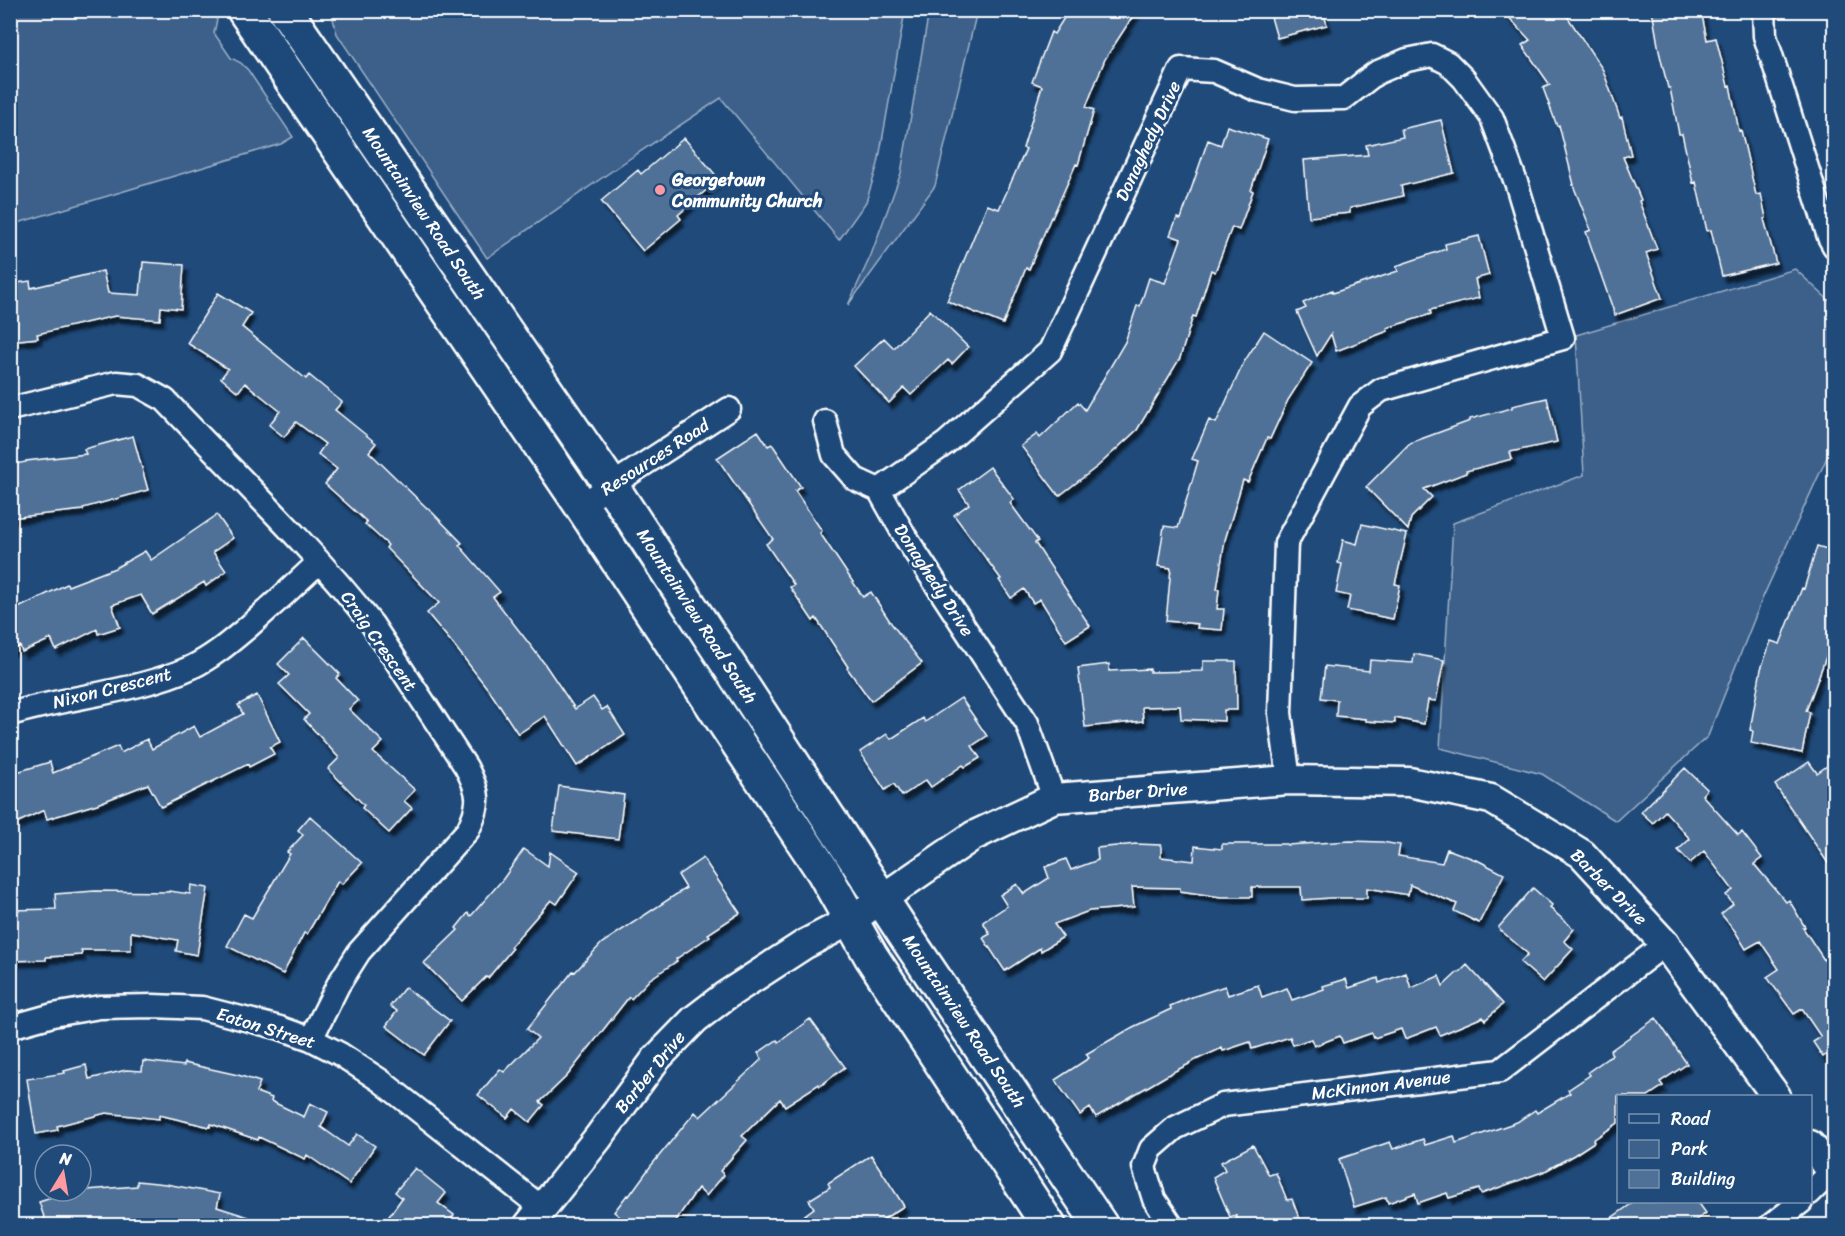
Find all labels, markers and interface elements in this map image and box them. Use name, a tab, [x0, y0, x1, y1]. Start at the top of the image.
street label: Donaghedy Drive	[1106, 75, 1190, 207]
street label: Mountainview Road South	[354, 119, 494, 307]
place label: Georgetown Community Church	[671, 164, 823, 217]
marker: Georgetown Community Church	[653, 183, 667, 197]
street label: Resources Road	[594, 409, 717, 504]
street label: Donaghedy Drive	[885, 517, 983, 643]
street label: Mountainview Road South	[628, 522, 766, 710]
street label: Craig Crescent	[332, 584, 426, 699]
street label: Nixon Crescent	[49, 658, 175, 718]
street label: Barber Drive	[1087, 773, 1189, 811]
street label: Barber Drive	[1563, 841, 1655, 933]
street label: Mountainview Road South	[894, 927, 1034, 1115]
street label: Eaton Street	[212, 998, 320, 1058]
street label: Barber Drive	[606, 1023, 694, 1121]
street label: McKinnon Avenue	[1310, 1061, 1452, 1109]
legend	[1617, 1095, 1812, 1203]
text: Road	[1671, 1103, 1711, 1135]
text: Park	[1671, 1133, 1708, 1165]
north arrow	[33, 1143, 93, 1203]
text: N	[57, 1143, 75, 1174]
text: Building	[1671, 1163, 1735, 1195]

